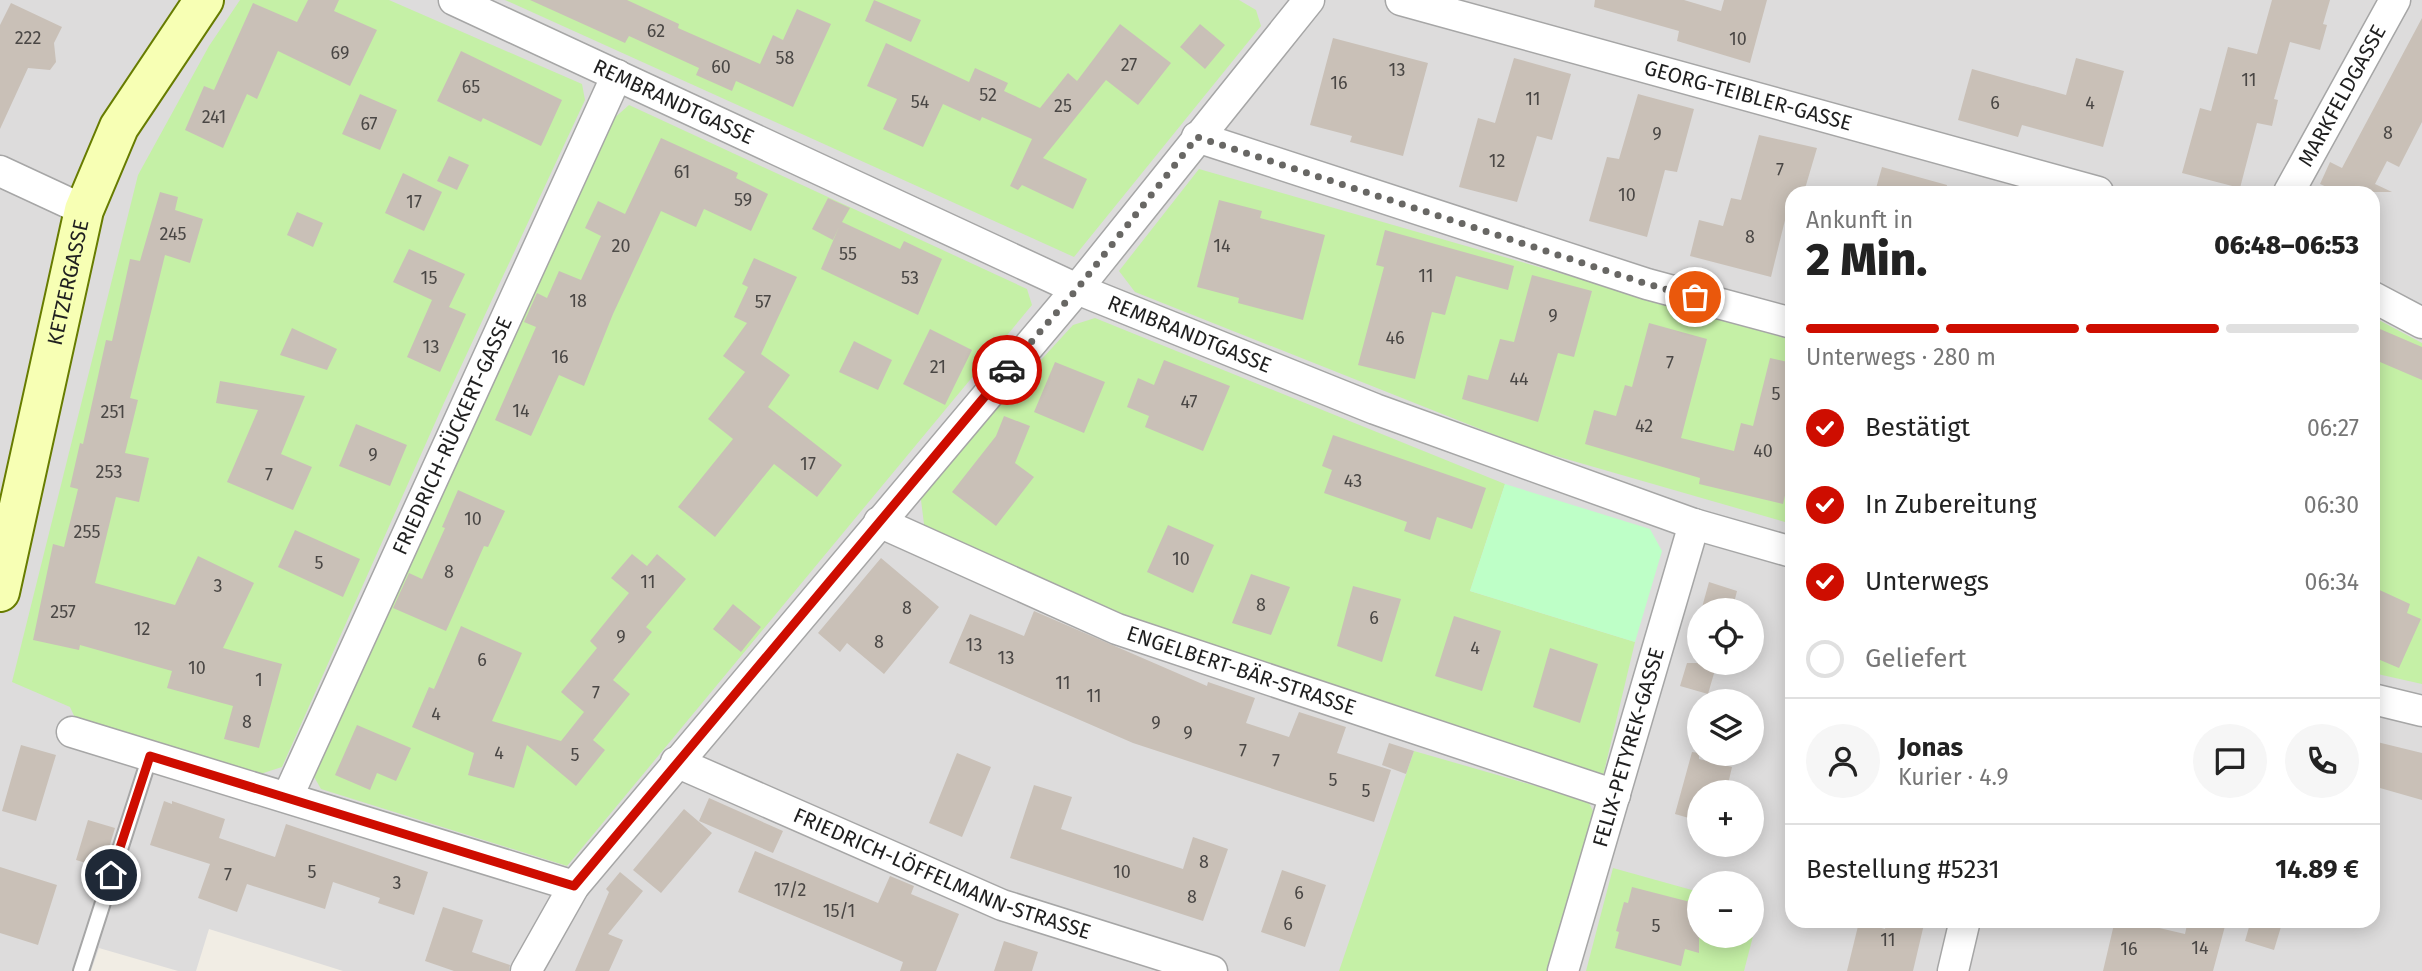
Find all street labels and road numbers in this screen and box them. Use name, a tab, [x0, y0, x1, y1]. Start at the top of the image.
street label: MARKFELDGASSE	[2293, 20, 2392, 171]
street label: REMBRANDTGASSE	[589, 53, 758, 150]
street label: GEORG-TEIBLER-GASSE	[1641, 55, 1855, 137]
street label: KETZERGASSE	[42, 217, 95, 348]
street label: REMBRANDTGASSE	[1104, 290, 1275, 379]
street label: FRIEDRICH-RÜCKERT-GASSE	[387, 312, 518, 559]
street label: ENGELBERT-BÄR-STRASSE	[1123, 620, 1359, 721]
street label: FELIX-PETYREK-GASSE	[1587, 645, 1670, 850]
street label: FRIEDRICH-LÖFFELMANN-STRASSE	[789, 802, 1094, 945]

